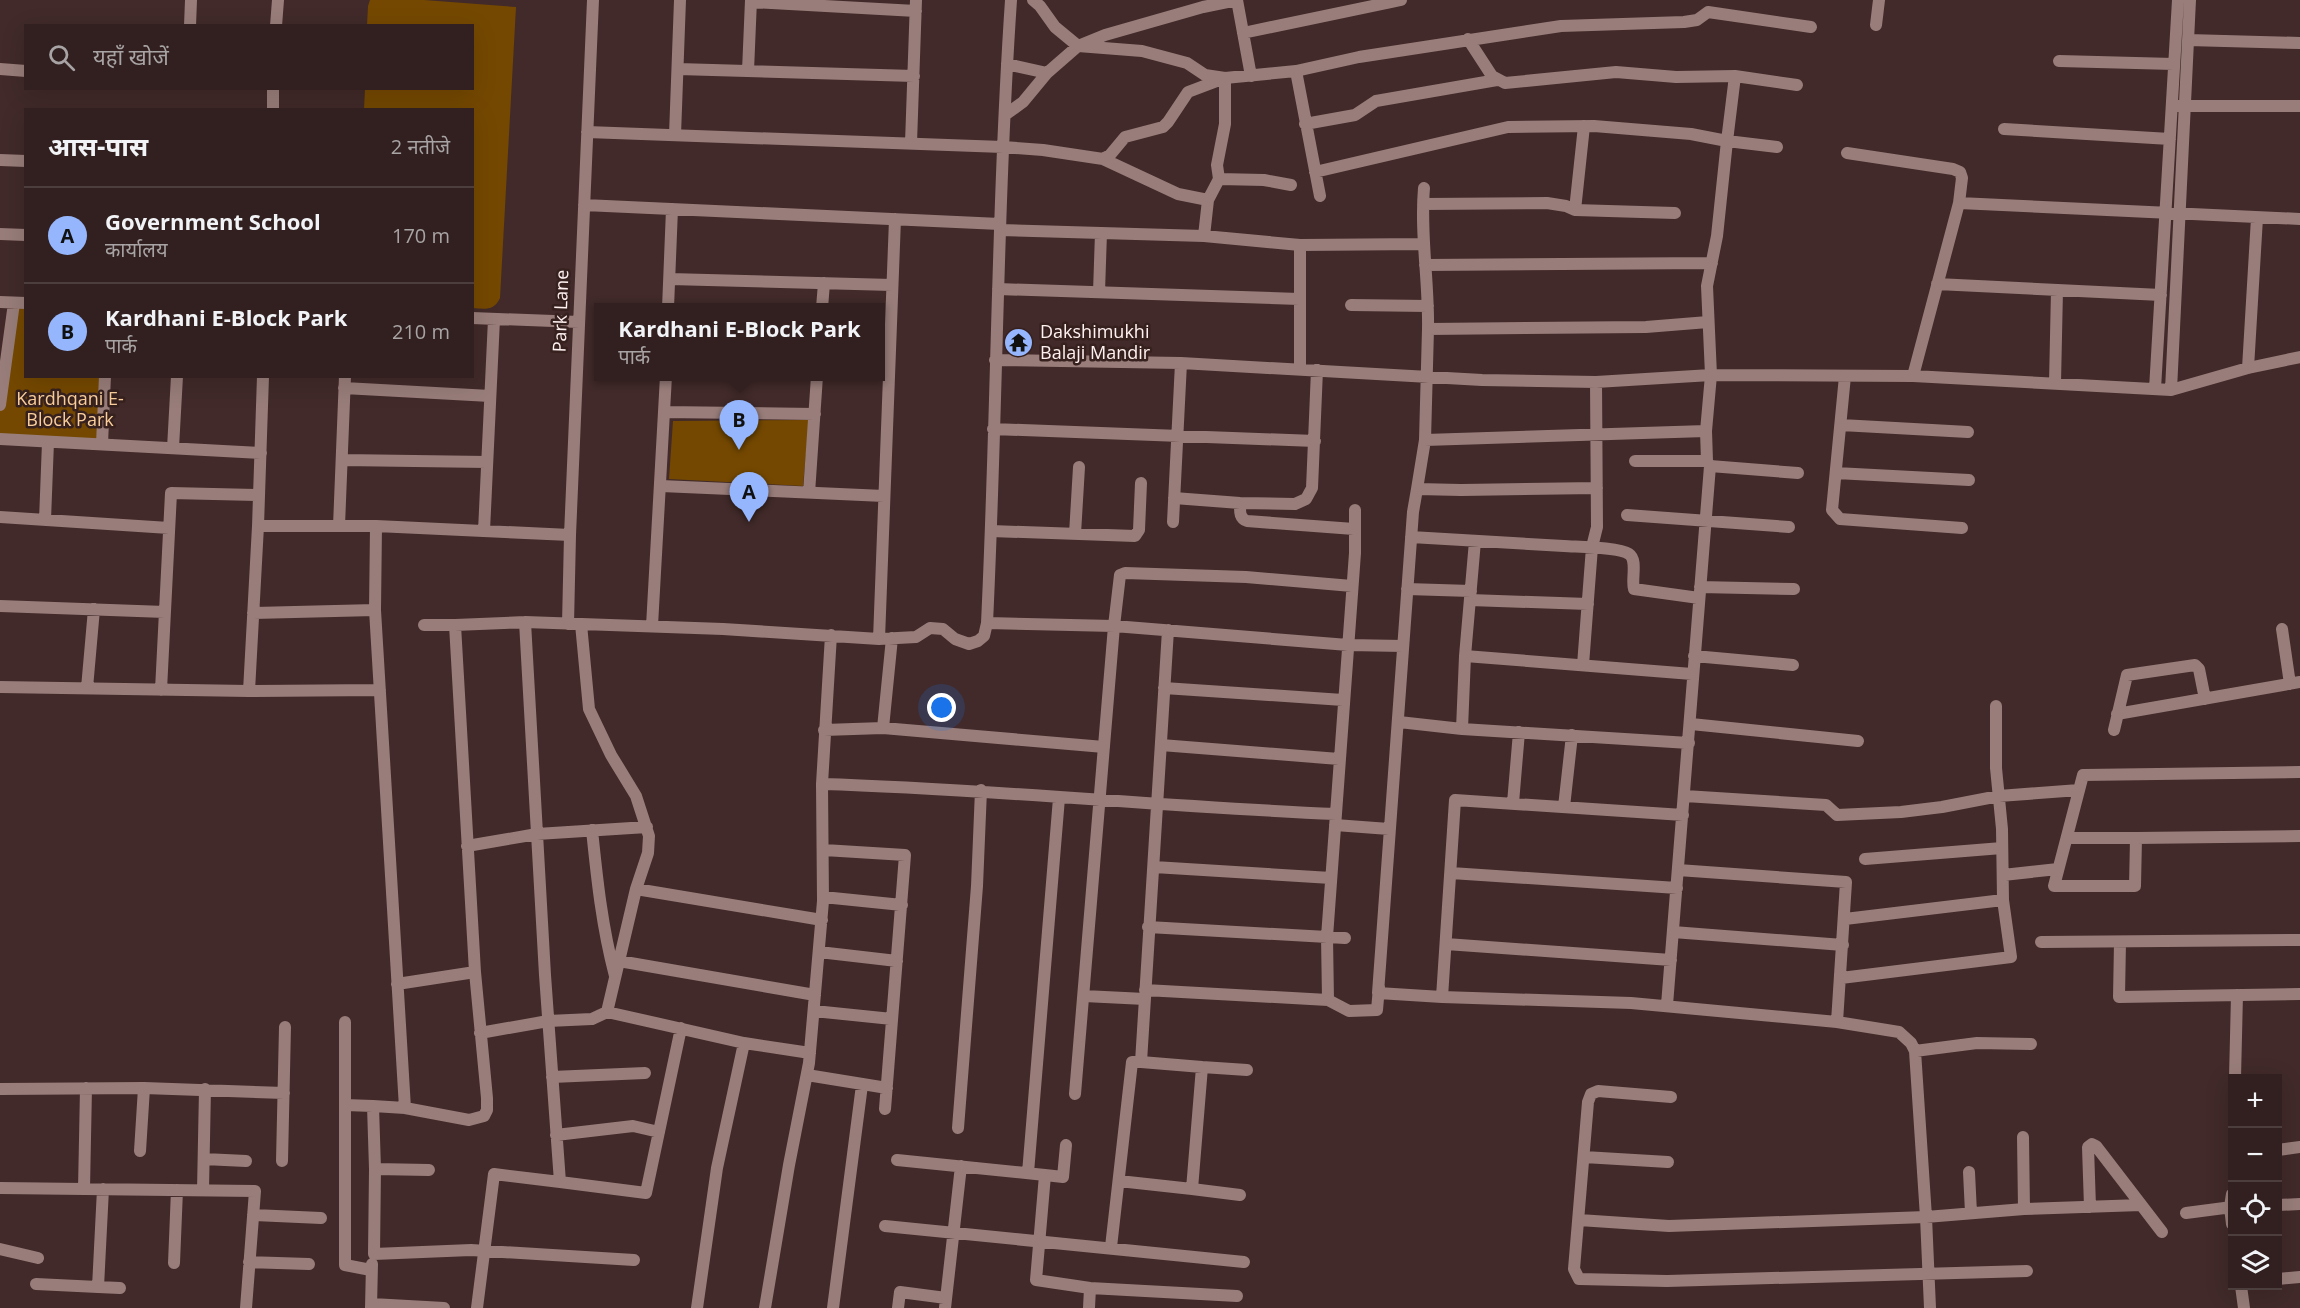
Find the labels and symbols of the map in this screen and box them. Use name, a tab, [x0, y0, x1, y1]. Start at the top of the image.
street label: Park Lane	[547, 269, 573, 353]
place label: Dakshimukhi Balaji Mandir	[1040, 319, 1151, 364]
temple icon: Dakshimukhi Balaji Mandir	[1003, 326, 1035, 358]
park label: Kardhqani E- Block Park	[16, 386, 124, 431]
pin: B	[720, 400, 758, 450]
pin: A	[730, 472, 768, 522]
your location	[927, 693, 956, 722]

